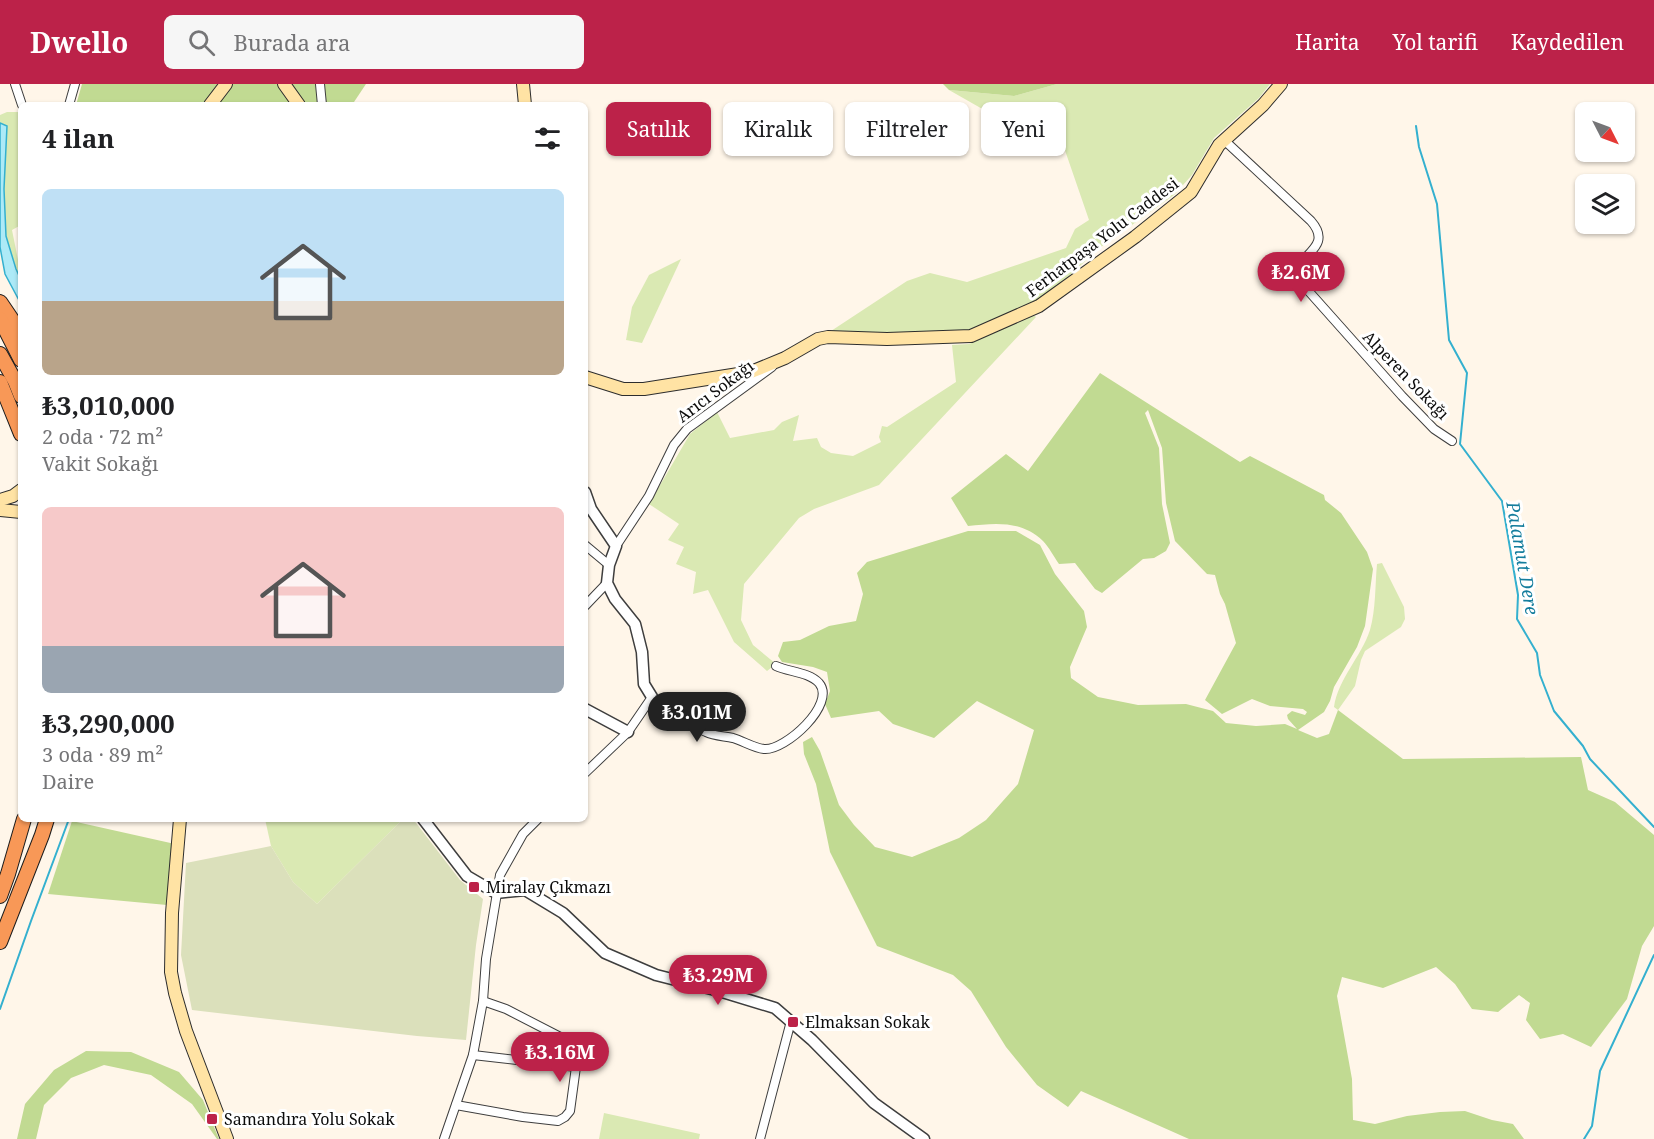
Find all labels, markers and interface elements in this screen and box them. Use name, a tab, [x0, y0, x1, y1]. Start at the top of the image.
search box	[164, 15, 584, 69]
text: Dwello	[30, 23, 128, 61]
icon: search	[185, 26, 218, 59]
text: Burada ara	[233, 27, 350, 57]
text: Harita	[1295, 28, 1359, 56]
text: Yol tarifi	[1392, 28, 1478, 56]
text: Kaydedilen	[1511, 28, 1624, 56]
chip: Satılık	[606, 102, 711, 156]
chip: Kiralık	[723, 102, 833, 156]
chip: Filtreler	[845, 102, 969, 156]
chip: Yeni	[981, 102, 1066, 156]
north arrow	[1575, 102, 1635, 162]
map controls	[1575, 102, 1635, 234]
text: 4 ilan	[42, 120, 115, 156]
icon: filters	[531, 122, 564, 155]
street label: Ferhatpaşa Yolu Caddesi	[1021, 172, 1183, 302]
button: layers	[1575, 174, 1635, 234]
icon: home	[249, 228, 357, 336]
pin: ₺2.6M	[1259, 252, 1343, 303]
text: ₺2.6M	[1272, 258, 1330, 285]
street label: Alperen Sokağı	[1358, 326, 1454, 424]
street label: Arıcı Sokağı	[672, 355, 758, 427]
text: ₺3,010,000	[42, 387, 175, 423]
text: 2 oda · 72 m²	[42, 423, 163, 450]
text: Vakit Sokağı	[42, 450, 158, 477]
water label: Palamut Dere	[1501, 499, 1545, 617]
icon: home	[249, 546, 357, 654]
pin: ₺3.01M	[648, 692, 746, 743]
text: ₺3.01M	[662, 698, 732, 725]
text: ₺3,290,000	[42, 705, 175, 741]
text: 3 oda · 89 m²	[42, 741, 163, 768]
text: Daire	[42, 768, 94, 795]
place label: Miralay Çıkmazı	[486, 876, 611, 898]
marker: Miralay Çıkmazı	[467, 880, 481, 894]
pin: ₺3.29M	[669, 955, 767, 1006]
text: ₺3.29M	[683, 961, 753, 988]
place label: Elmaksan Sokak	[805, 1011, 930, 1033]
marker: Elmaksan Sokak	[786, 1015, 800, 1029]
pin: ₺3.16M	[511, 1032, 609, 1083]
text: ₺3.16M	[525, 1038, 595, 1065]
place label: Samandıra Yolu Sokak	[224, 1108, 395, 1130]
marker: Samandıra Yolu Sokak	[205, 1112, 219, 1126]

